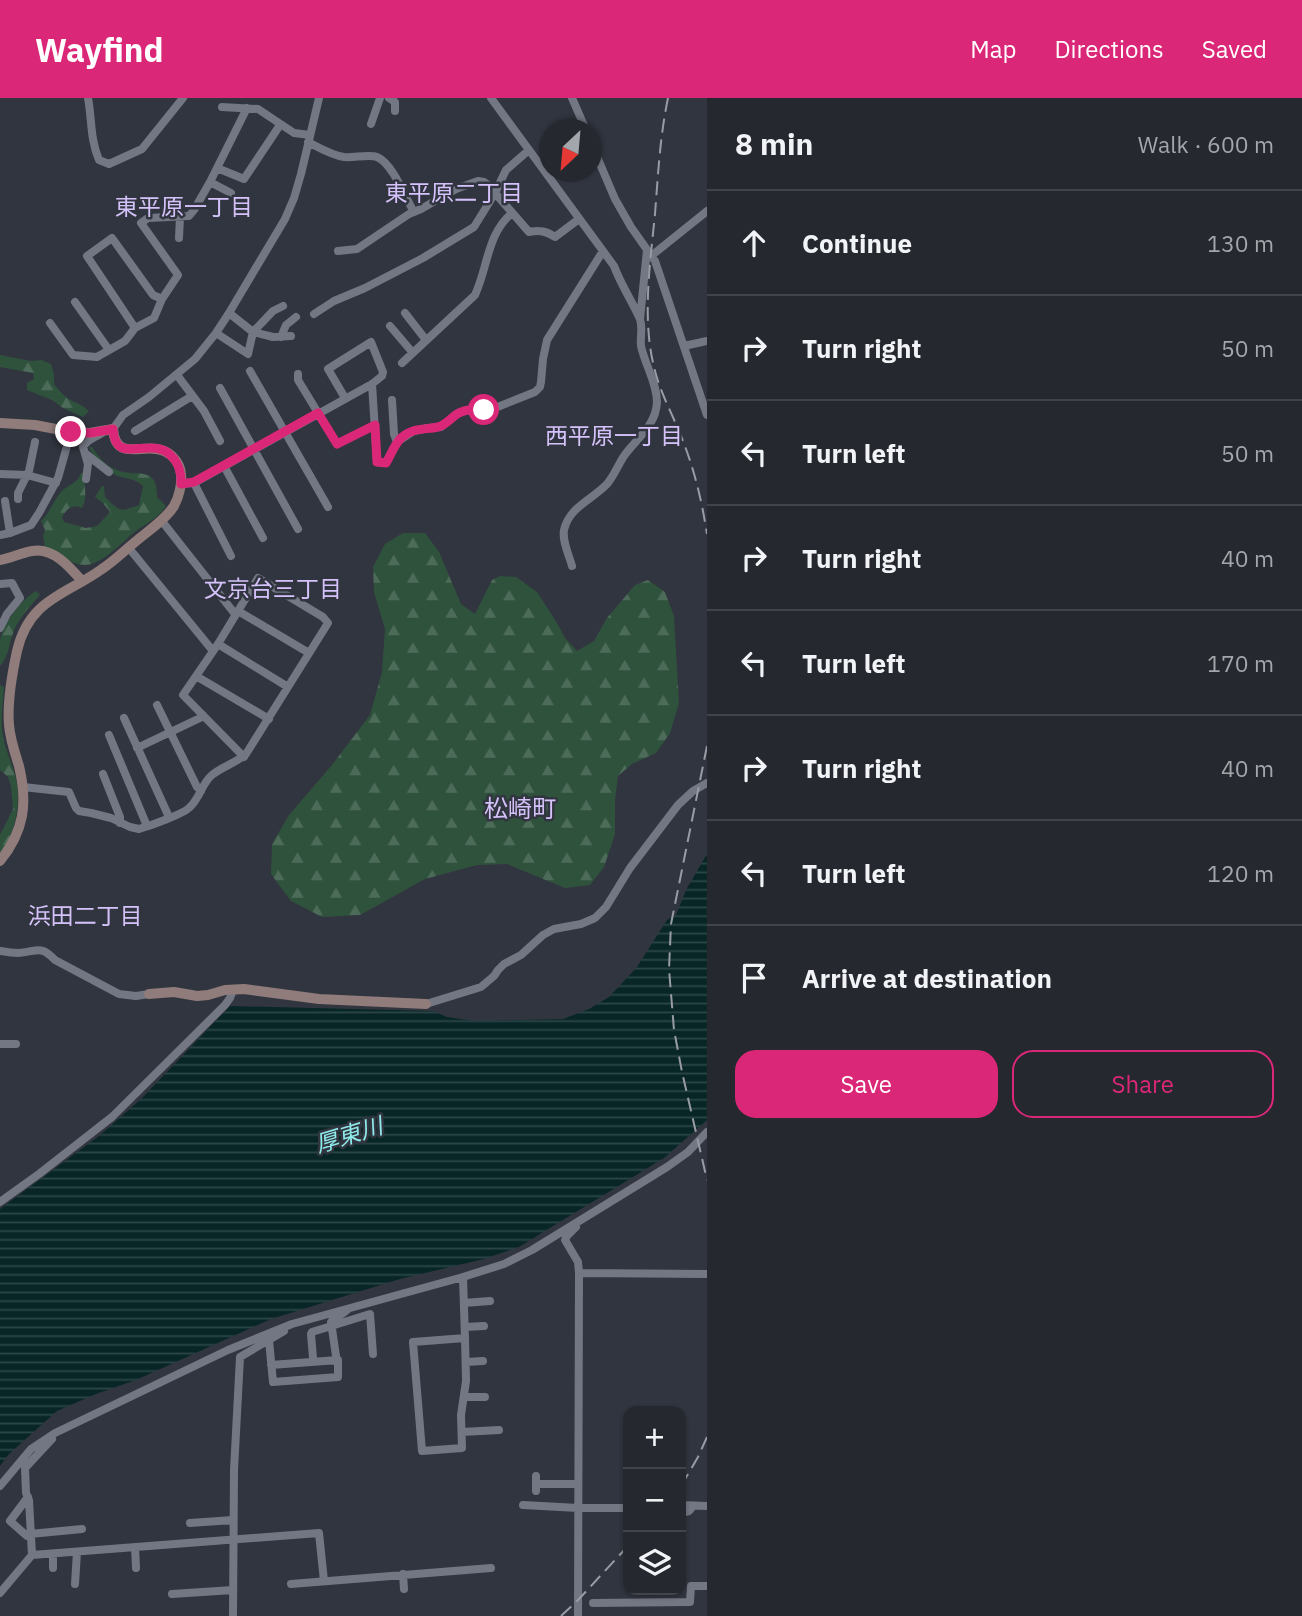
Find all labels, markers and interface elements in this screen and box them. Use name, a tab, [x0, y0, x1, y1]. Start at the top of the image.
text: Wayfind	[35, 28, 164, 71]
text: Map	[970, 33, 1016, 65]
text: Directions	[1054, 33, 1164, 65]
text: Saved	[1202, 33, 1267, 65]
north arrow	[539, 119, 602, 182]
text: 8 min	[735, 124, 813, 163]
text: Walk · 600 m	[1138, 129, 1274, 159]
district label: 東平原二丁目	[385, 177, 523, 207]
district label: 東平原一丁目	[115, 191, 253, 221]
icon: ahead	[735, 224, 773, 262]
text: Continue	[802, 226, 912, 260]
text: 130 m	[1207, 228, 1274, 258]
icon: right	[735, 329, 773, 367]
text: Turn right	[802, 331, 921, 365]
text: 50 m	[1221, 333, 1274, 363]
route start	[468, 394, 499, 425]
route end	[55, 416, 86, 447]
district label: 西平原一丁目	[545, 420, 683, 450]
icon: left	[735, 434, 773, 472]
text: Turn left	[802, 436, 905, 470]
text: 50 m	[1221, 438, 1274, 468]
icon: right	[735, 539, 773, 577]
text: Turn right	[802, 541, 921, 575]
text: 40 m	[1221, 543, 1274, 573]
district label: 文京台三丁目	[204, 573, 342, 603]
icon: left	[735, 644, 773, 682]
text: Turn left	[802, 646, 905, 680]
text: 170 m	[1207, 648, 1274, 678]
icon: right	[735, 749, 773, 787]
text: Turn right	[802, 751, 921, 785]
text: 40 m	[1221, 753, 1274, 783]
district label: 松崎町	[484, 792, 556, 824]
icon: left	[735, 854, 773, 892]
text: Turn left	[802, 856, 905, 890]
text: 120 m	[1207, 858, 1274, 888]
district label: 浜田二丁目	[28, 900, 143, 930]
icon: arrive	[735, 959, 773, 997]
text: Arrive at destination	[802, 961, 1052, 995]
button: Save	[735, 1050, 998, 1118]
button: Share	[1012, 1050, 1274, 1118]
water label: 厚東川	[311, 1109, 389, 1158]
map controls	[623, 1406, 686, 1595]
button: +	[623, 1406, 686, 1469]
button: −	[623, 1469, 686, 1532]
button: layers	[623, 1532, 686, 1595]

